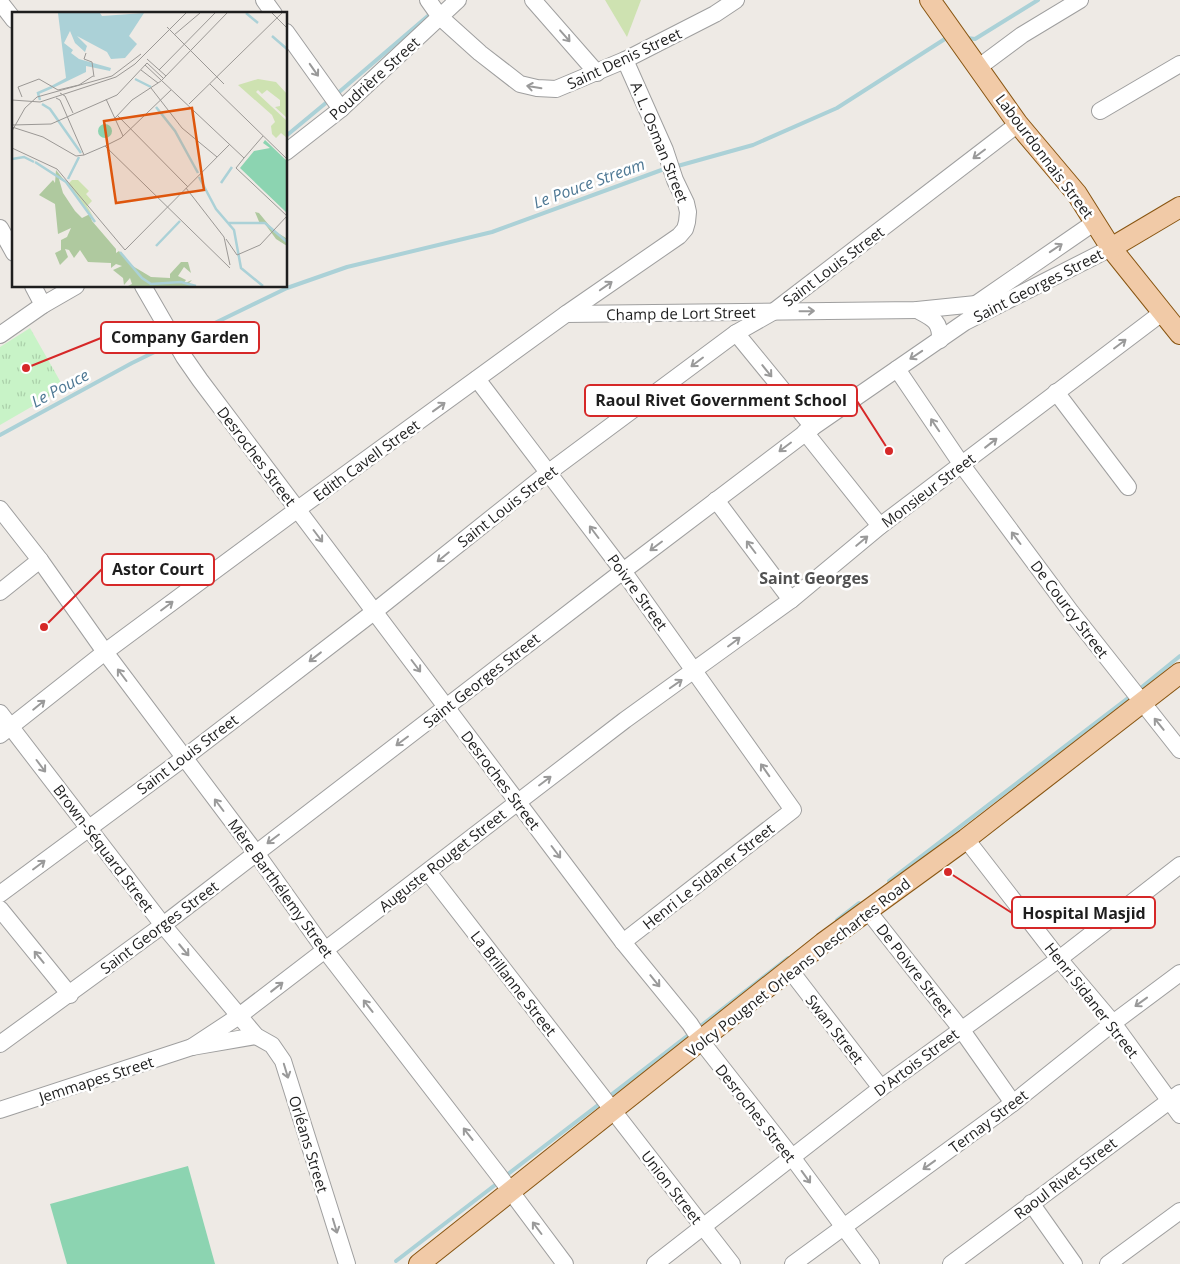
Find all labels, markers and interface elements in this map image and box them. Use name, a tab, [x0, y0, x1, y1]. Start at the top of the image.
inset map	[12, 12, 288, 288]
street label: Saint Denis Street	[564, 23, 684, 93]
one-way arrow	[559, 30, 571, 43]
street label: Poudrière Street	[325, 32, 423, 124]
one-way arrow	[309, 63, 319, 77]
street label: A. L. Osman Street	[627, 78, 693, 206]
one-way arrow	[527, 82, 543, 92]
street label: Labourdonnais Street	[991, 90, 1099, 222]
one-way arrow	[972, 149, 986, 159]
water label: Le Pouce Stream	[530, 153, 648, 213]
street label: Saint Louis Street	[778, 221, 888, 311]
one-way arrow	[1048, 243, 1062, 253]
street label: Saint Georges Street	[970, 244, 1106, 326]
one-way arrow	[599, 281, 613, 291]
street label: Champ de Lort Street	[606, 302, 756, 324]
one-way arrow	[798, 306, 815, 316]
callout: Company Garden	[101, 322, 259, 353]
text: Company Garden	[111, 326, 249, 348]
one-way arrow	[1113, 339, 1127, 349]
one-way arrow	[910, 351, 924, 361]
one-way arrow	[690, 357, 704, 367]
water label: Le Pouce	[27, 364, 93, 412]
one-way arrow	[761, 364, 772, 377]
callout: Raoul Rivet Government School	[585, 385, 857, 416]
text: Raoul Rivet Government School	[595, 389, 847, 411]
one-way arrow	[432, 401, 445, 412]
street label: Desroches Street	[213, 402, 301, 510]
street label: Edith Cavell Street	[309, 415, 423, 505]
one-way arrow	[929, 418, 939, 432]
one-way arrow	[984, 437, 997, 448]
one-way arrow	[779, 442, 792, 453]
street label: Monsieur Street	[877, 448, 979, 532]
street label: Saint Louis Street	[453, 461, 561, 551]
one-way arrow	[588, 526, 599, 539]
one-way arrow	[313, 529, 323, 543]
one-way arrow	[1011, 531, 1021, 545]
one-way arrow	[855, 536, 868, 547]
one-way arrow	[650, 540, 663, 551]
one-way arrow	[746, 540, 756, 554]
street label: Poivre Street	[604, 550, 672, 634]
one-way arrow	[437, 551, 450, 562]
callout: Astor Court	[102, 554, 214, 585]
street label: De Courcy Street	[1027, 556, 1113, 662]
text: Astor Court	[112, 558, 204, 580]
district label: Saint Georges	[759, 567, 869, 589]
one-way arrow	[160, 601, 174, 611]
street label: Saint Georges Street	[419, 628, 543, 732]
one-way arrow	[727, 637, 741, 647]
one-way arrow	[308, 652, 322, 662]
one-way arrow	[410, 659, 421, 672]
one-way arrow	[117, 668, 127, 682]
one-way arrow	[669, 679, 683, 689]
one-way arrow	[32, 700, 45, 711]
street label: Saint Louis Street	[132, 709, 242, 799]
one-way arrow	[1154, 718, 1165, 731]
street label: Desroches Street	[457, 726, 545, 834]
one-way arrow	[396, 735, 409, 746]
one-way arrow	[36, 759, 47, 772]
one-way arrow	[760, 764, 770, 778]
one-way arrow	[538, 776, 552, 786]
street label: Brown-Séquard Street	[49, 780, 159, 916]
one-way arrow	[214, 799, 225, 812]
street label: Auguste Rouget Street	[374, 804, 510, 916]
street label: Mère Barthélemy Street	[224, 815, 338, 961]
street label: Henri Le Sidaner Street	[638, 818, 778, 934]
one-way arrow	[267, 834, 280, 845]
one-way arrow	[550, 845, 561, 858]
one-way arrow	[32, 859, 45, 870]
street label: Volcy Pougnet Orleans Deschartes Road	[682, 873, 914, 1061]
street label: Saint Georges Street	[96, 876, 222, 978]
callout: Hospital Masjid	[1012, 897, 1155, 928]
text: Hospital Masjid	[1022, 902, 1146, 924]
street label: De Poivre Street	[872, 919, 958, 1021]
street label: La Brillanne Street	[467, 926, 561, 1040]
street label: Henri Sidaner Street	[1041, 938, 1143, 1062]
one-way arrow	[178, 943, 189, 956]
one-way arrow	[33, 951, 44, 964]
one-way arrow	[649, 974, 660, 987]
one-way arrow	[270, 981, 283, 992]
street label: Swan Street	[802, 990, 868, 1068]
one-way arrow	[1134, 997, 1148, 1007]
one-way arrow	[363, 1000, 374, 1013]
street label: D'Artois Street	[870, 1024, 962, 1100]
street label: Jemmapes Street	[34, 1051, 156, 1108]
street label: Desroches Street	[711, 1060, 801, 1166]
one-way arrow	[282, 1063, 292, 1079]
street label: Ternay Street	[945, 1085, 1031, 1157]
street label: Orléans Street	[285, 1093, 333, 1195]
one-way arrow	[462, 1128, 473, 1141]
street label: Raoul Rivet Street	[1010, 1133, 1120, 1223]
street label: Union Street	[637, 1146, 707, 1228]
one-way arrow	[922, 1160, 936, 1170]
one-way arrow	[801, 1170, 811, 1184]
one-way arrow	[331, 1218, 341, 1234]
one-way arrow	[532, 1222, 543, 1235]

